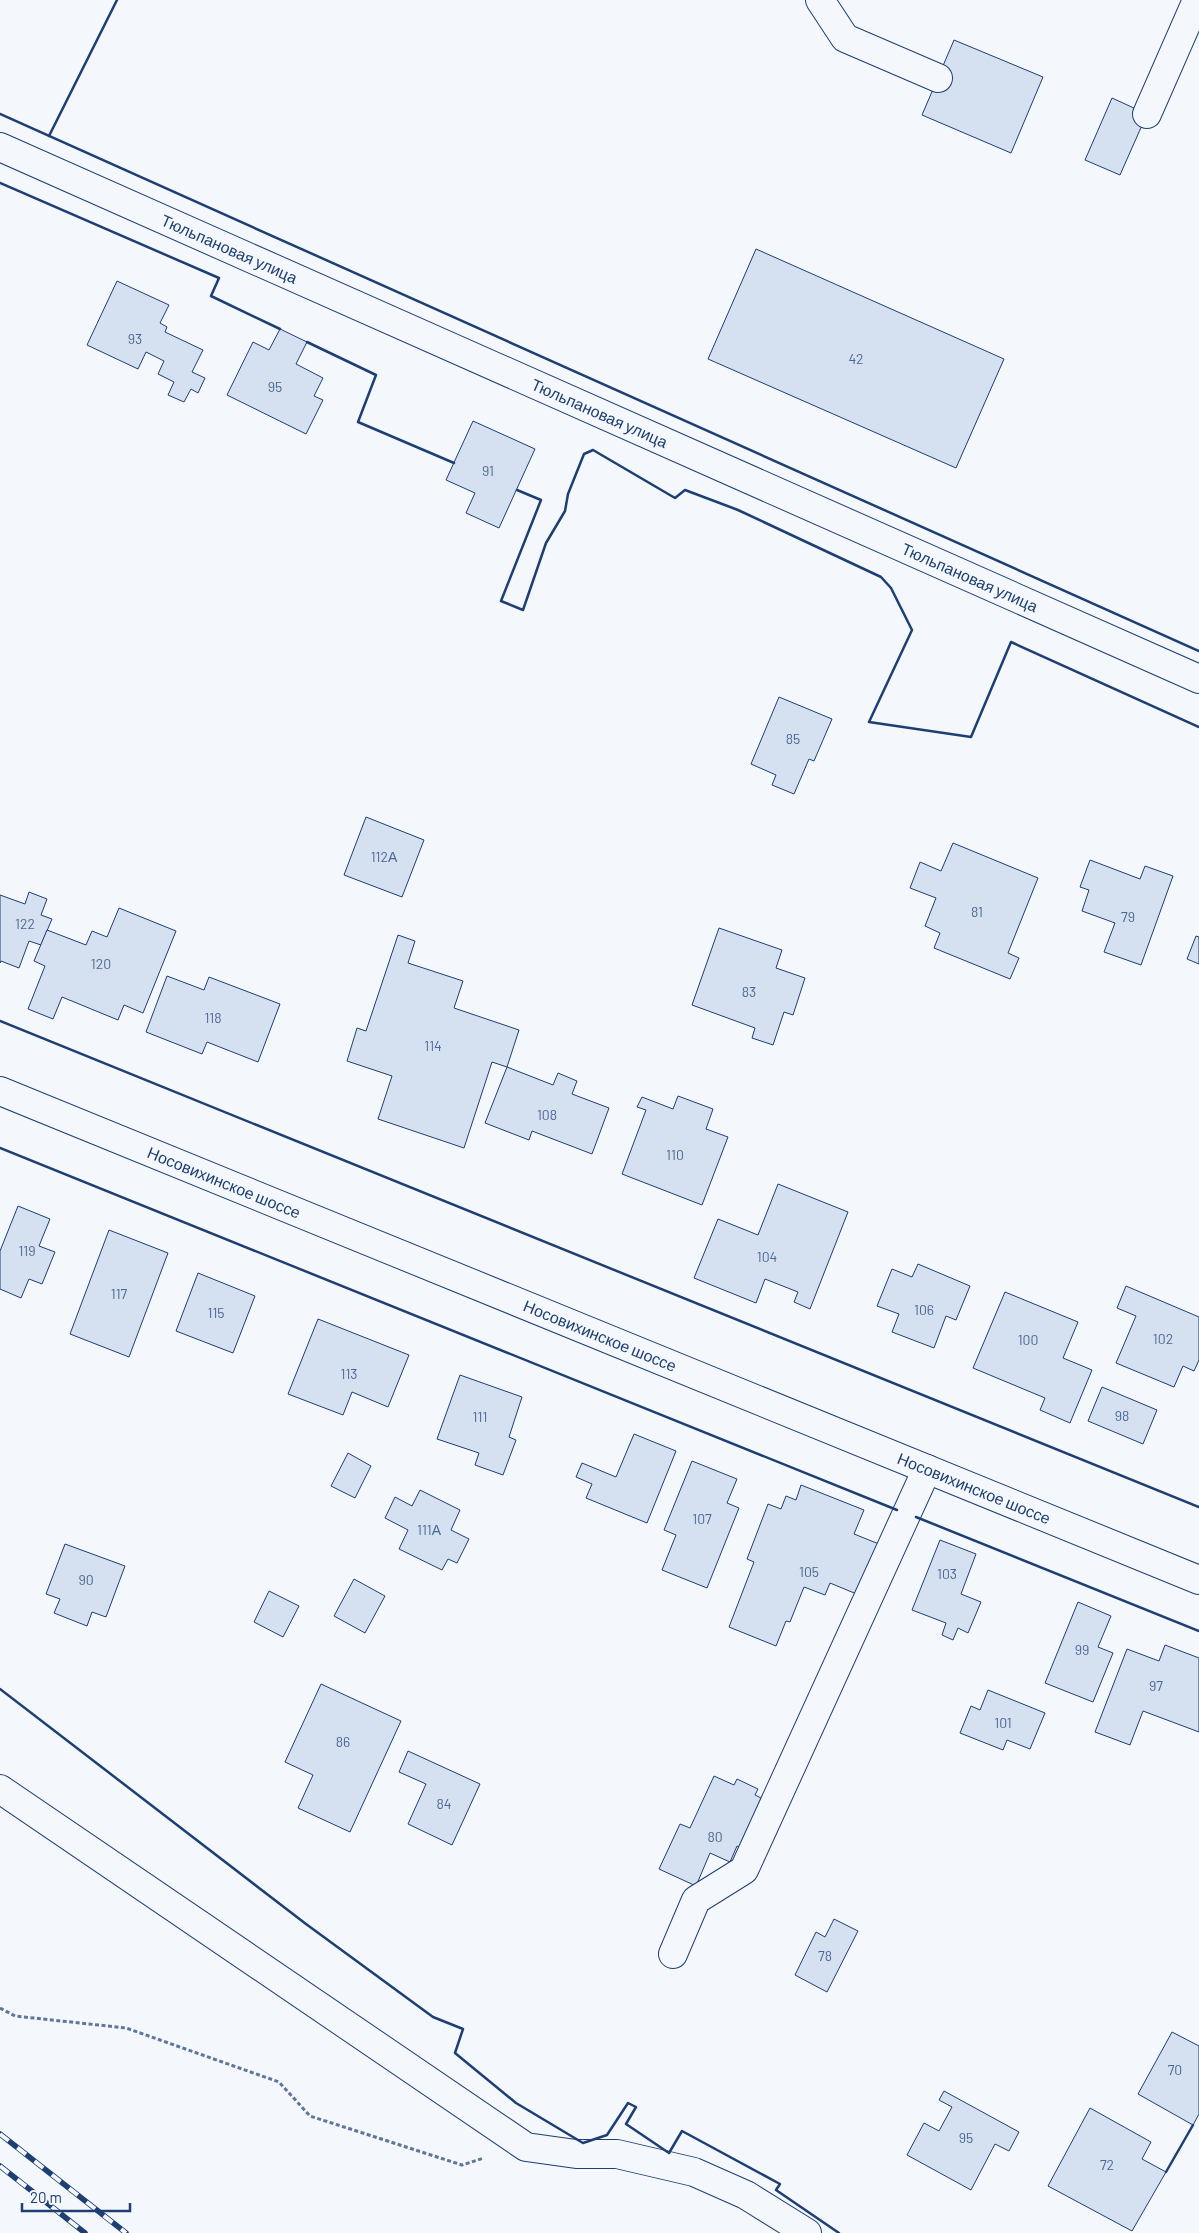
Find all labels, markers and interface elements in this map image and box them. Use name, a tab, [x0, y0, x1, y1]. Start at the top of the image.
street label: Тюльпановая улица	[159, 210, 301, 287]
house number: 93	[128, 330, 142, 347]
house number: 42	[848, 350, 864, 367]
street label: Тюльпановая улица	[529, 374, 671, 451]
house number: 95	[268, 378, 282, 395]
house number: 91	[482, 462, 494, 479]
street label: Тюльпановая улица	[899, 538, 1041, 615]
house number: 85	[786, 730, 800, 747]
house number: 112А	[371, 848, 398, 865]
house number: 81	[971, 903, 983, 920]
house number: 79	[1121, 908, 1135, 925]
house number: 122	[15, 915, 35, 932]
house number: 120	[91, 955, 111, 972]
house number: 83	[742, 983, 756, 1000]
house number: 118	[204, 1009, 222, 1026]
house number: 114	[424, 1037, 442, 1054]
house number: 108	[537, 1106, 557, 1123]
street label: Носовихинское шоссе	[145, 1142, 304, 1222]
house number: 110	[666, 1146, 684, 1163]
house number: 119	[18, 1242, 36, 1259]
house number: 104	[757, 1248, 777, 1265]
house number: 117	[111, 1285, 128, 1302]
street label: Носовихинское шоссе	[521, 1296, 680, 1375]
house number: 106	[914, 1301, 934, 1318]
house number: 115	[207, 1304, 225, 1321]
house number: 102	[1153, 1330, 1173, 1347]
house number: 100	[1018, 1331, 1038, 1348]
house number: 113	[340, 1365, 358, 1382]
house number: 98	[1115, 1407, 1129, 1424]
house number: 111	[473, 1408, 487, 1425]
street label: Носовихинское шоссе	[895, 1448, 1054, 1528]
house number: 107	[692, 1510, 712, 1527]
house number: 111А	[417, 1521, 442, 1538]
house number: 105	[799, 1563, 819, 1580]
house number: 103	[937, 1565, 957, 1582]
house number: 90	[78, 1571, 94, 1588]
house number: 99	[1075, 1641, 1089, 1658]
house number: 97	[1149, 1677, 1163, 1694]
house number: 101	[994, 1714, 1012, 1731]
house number: 86	[336, 1733, 350, 1750]
house number: 84	[436, 1795, 452, 1812]
house number: 80	[707, 1828, 723, 1845]
house number: 78	[818, 1947, 832, 1964]
house number: 70	[1168, 2061, 1182, 2078]
house number: 95	[959, 2129, 973, 2146]
house number: 72	[1100, 2156, 1114, 2173]
scale bar	[22, 2180, 130, 2212]
text: 20 m	[30, 2188, 62, 2206]

